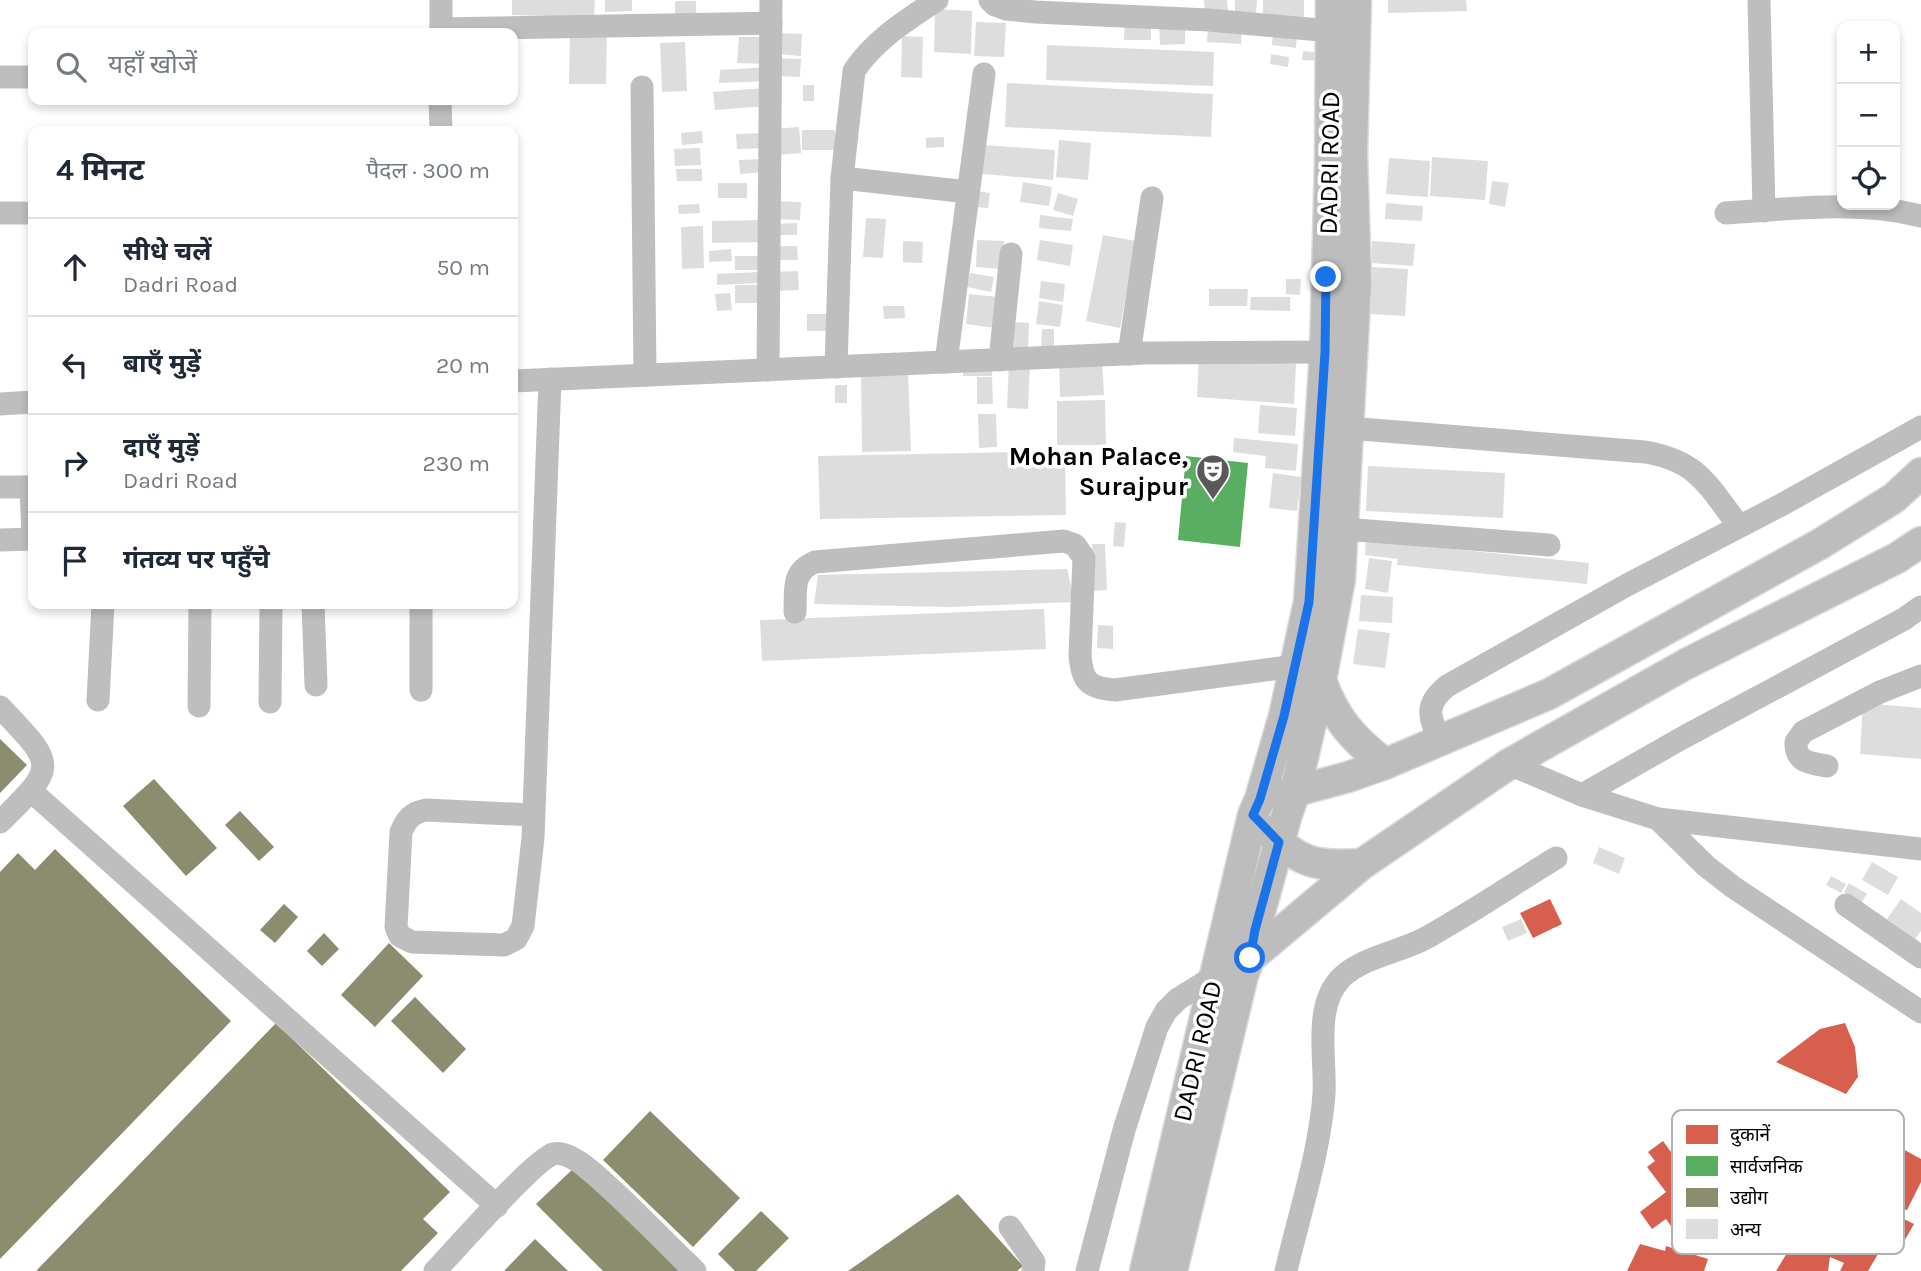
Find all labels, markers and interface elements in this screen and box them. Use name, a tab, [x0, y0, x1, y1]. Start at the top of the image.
map controls	[1837, 21, 1900, 210]
button: +	[1837, 21, 1900, 84]
search box	[28, 28, 518, 105]
icon: search	[52, 48, 90, 86]
text: यहाँ खोजें	[108, 49, 197, 80]
button: −	[1837, 84, 1900, 147]
street label: DADRI ROAD	[1313, 91, 1346, 235]
button: locate	[1837, 147, 1900, 210]
text: 4 मिनट	[56, 152, 144, 188]
text: पैदल · 300 m	[366, 157, 490, 184]
text: सीधे चलें	[123, 236, 212, 267]
icon: ahead	[56, 248, 94, 286]
text: 50 m	[436, 254, 490, 281]
route end	[1310, 261, 1341, 292]
text: Dadri Road	[123, 271, 238, 298]
icon: left	[56, 346, 94, 384]
text: बाएँ मुड़ें	[123, 348, 201, 379]
text: 20 m	[436, 352, 490, 379]
text: दाएँ मुड़ें	[123, 432, 199, 463]
place label: Mohan Palace, Surajpur	[1009, 441, 1189, 502]
icon: right	[56, 444, 94, 482]
text: 230 m	[422, 450, 490, 477]
theatre icon: Mohan Palace, Surajpur	[1194, 452, 1232, 501]
text: Dadri Road	[123, 467, 238, 494]
icon: arrive	[56, 542, 94, 580]
text: गंतव्य पर पहुँचे	[123, 544, 270, 575]
route start	[1234, 942, 1265, 973]
street label: DADRI ROAD	[1166, 978, 1229, 1124]
legend	[1672, 1110, 1904, 1254]
text: दुकानें	[1730, 1123, 1771, 1147]
text: सार्वजनिक	[1730, 1155, 1803, 1178]
text: उद्योग	[1730, 1187, 1768, 1209]
text: अन्य	[1730, 1219, 1762, 1241]

